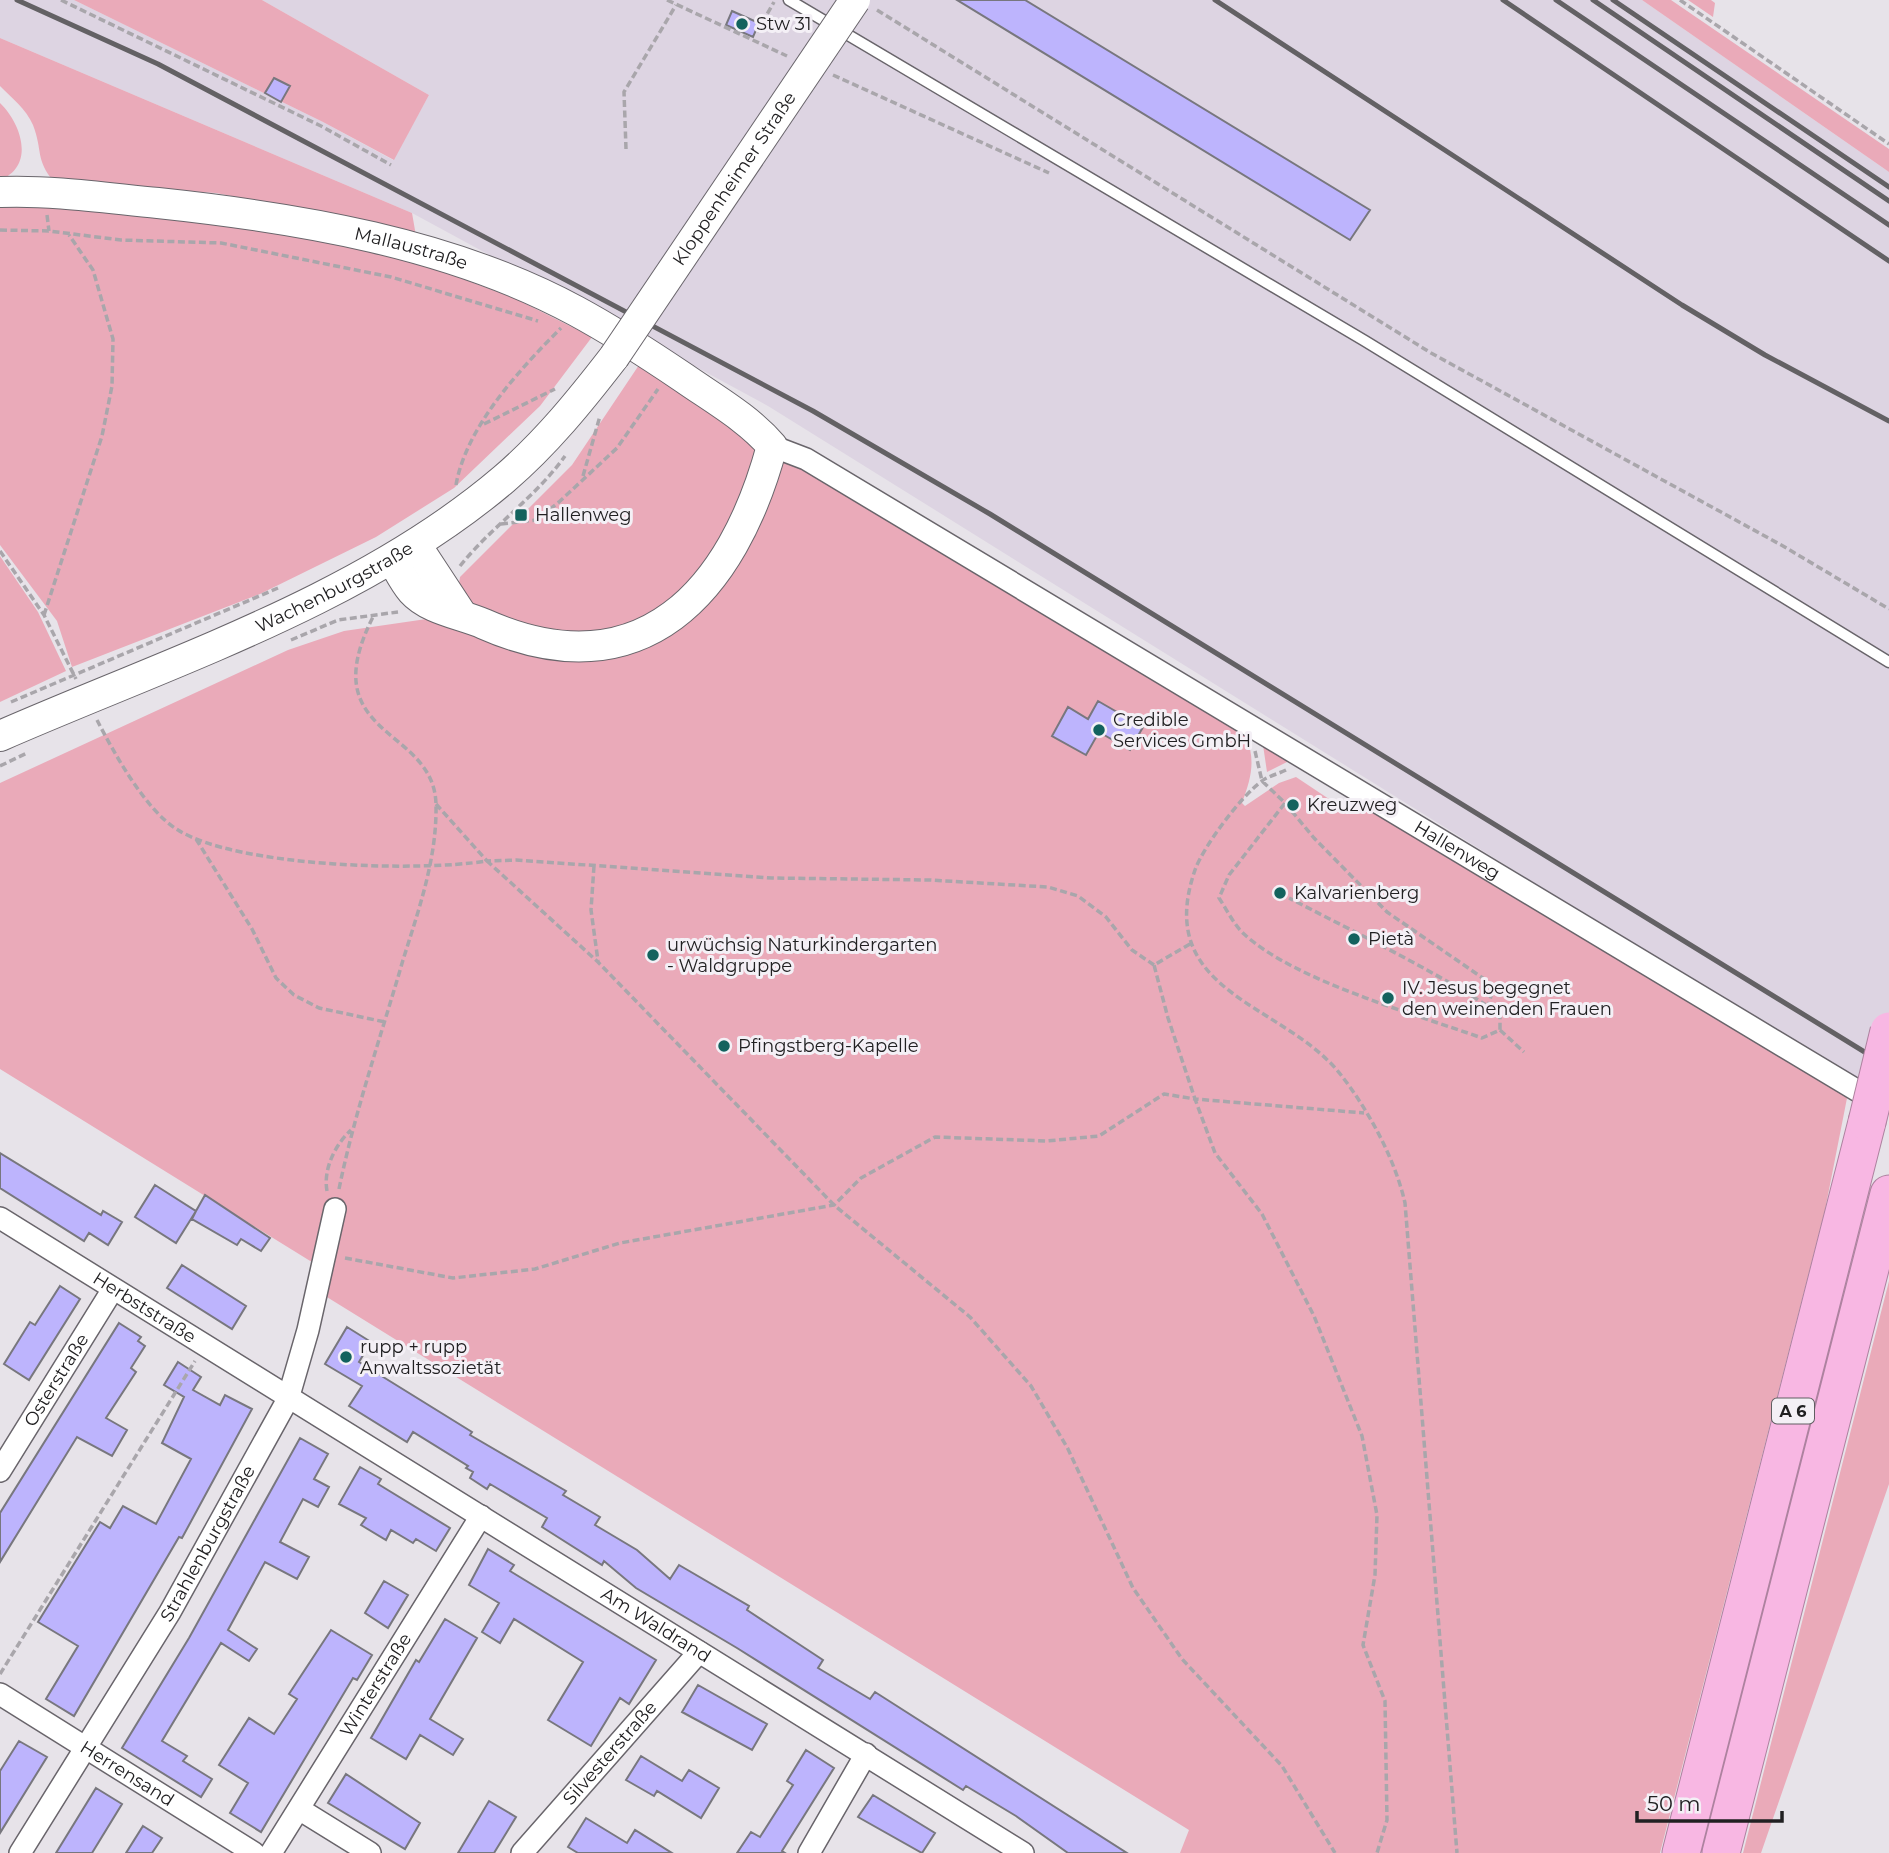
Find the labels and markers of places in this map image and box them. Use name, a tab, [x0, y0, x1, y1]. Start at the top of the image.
place label: Stw 31	[756, 13, 811, 35]
marker: Stw 31	[734, 16, 750, 32]
place label: Hallenweg	[535, 504, 632, 526]
marker: Hallenweg	[513, 507, 529, 523]
place label: Credible Services GmbH	[1113, 709, 1251, 752]
marker: Credible Services GmbH	[1091, 722, 1107, 738]
place label: Kreuzweg	[1307, 794, 1397, 816]
marker: Kreuzweg	[1285, 797, 1301, 813]
place label: Kalvarienberg	[1294, 882, 1419, 904]
marker: Kalvarienberg	[1272, 885, 1288, 901]
place label: Pietà	[1368, 928, 1414, 950]
marker: Pietà	[1346, 931, 1362, 947]
place label: urwüchsig Naturkindergarten - Waldgruppe	[667, 934, 937, 977]
marker: urwüchsig Naturkindergarten - Waldgruppe	[645, 947, 661, 963]
place label: IV. Jesus begegnet den weinenden Frauen	[1402, 977, 1612, 1020]
marker: IV. Jesus begegnet den weinenden Frauen	[1380, 990, 1396, 1006]
place label: Pfingstberg-Kapelle	[738, 1035, 919, 1057]
marker: Pfingstberg-Kapelle	[716, 1038, 732, 1054]
place label: rupp + rupp Anwaltssozietät	[360, 1336, 501, 1379]
marker: rupp + rupp Anwaltssozietät	[338, 1349, 354, 1365]

